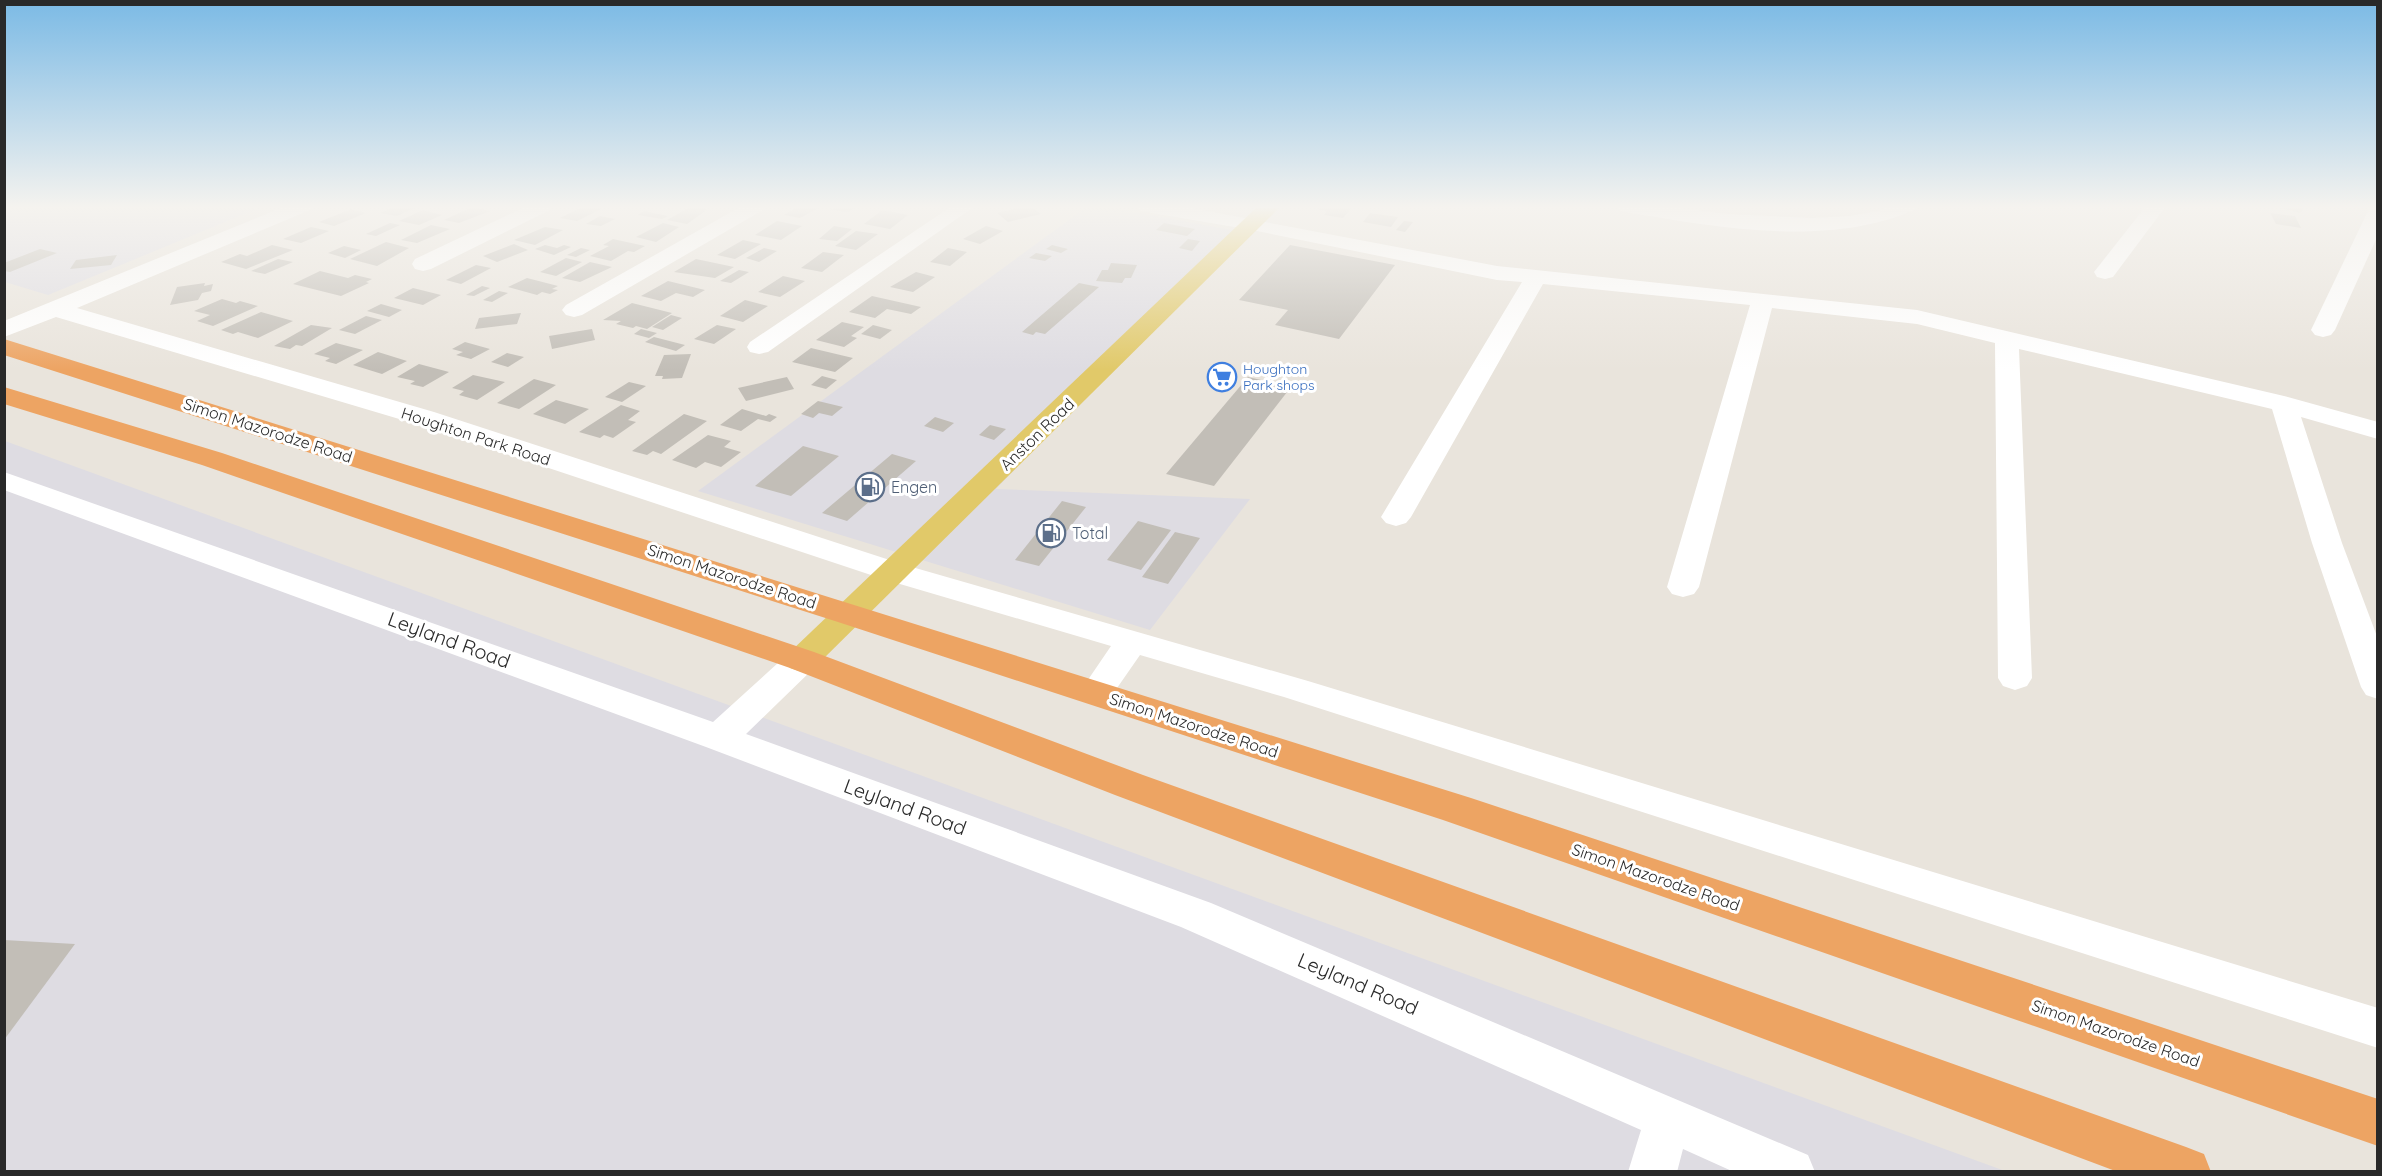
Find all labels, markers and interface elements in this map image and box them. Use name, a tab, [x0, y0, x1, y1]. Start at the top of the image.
place label: Houghton Park shops	[1243, 360, 1314, 394]
supermarket icon: Houghton Park shops	[1206, 361, 1238, 393]
street label: Simon Mazorodze Road	[181, 393, 355, 467]
street label: Anston Road	[996, 394, 1078, 474]
street label: Houghton Park Road	[399, 402, 553, 470]
fuel station icon: Engen	[854, 471, 886, 503]
place label: Engen	[891, 477, 937, 497]
fuel station icon: Total	[1035, 517, 1067, 549]
place label: Total	[1072, 523, 1108, 543]
street label: Simon Mazorodze Road	[645, 539, 819, 613]
street label: Leyland Road	[384, 606, 514, 673]
street label: Simon Mazorodze Road	[1107, 688, 1281, 762]
street label: Leyland Road	[840, 773, 970, 840]
street label: Simon Mazorodze Road	[1569, 839, 1743, 915]
street label: Leyland Road	[1294, 947, 1422, 1020]
street label: Simon Mazorodze Road	[2029, 995, 2203, 1071]

